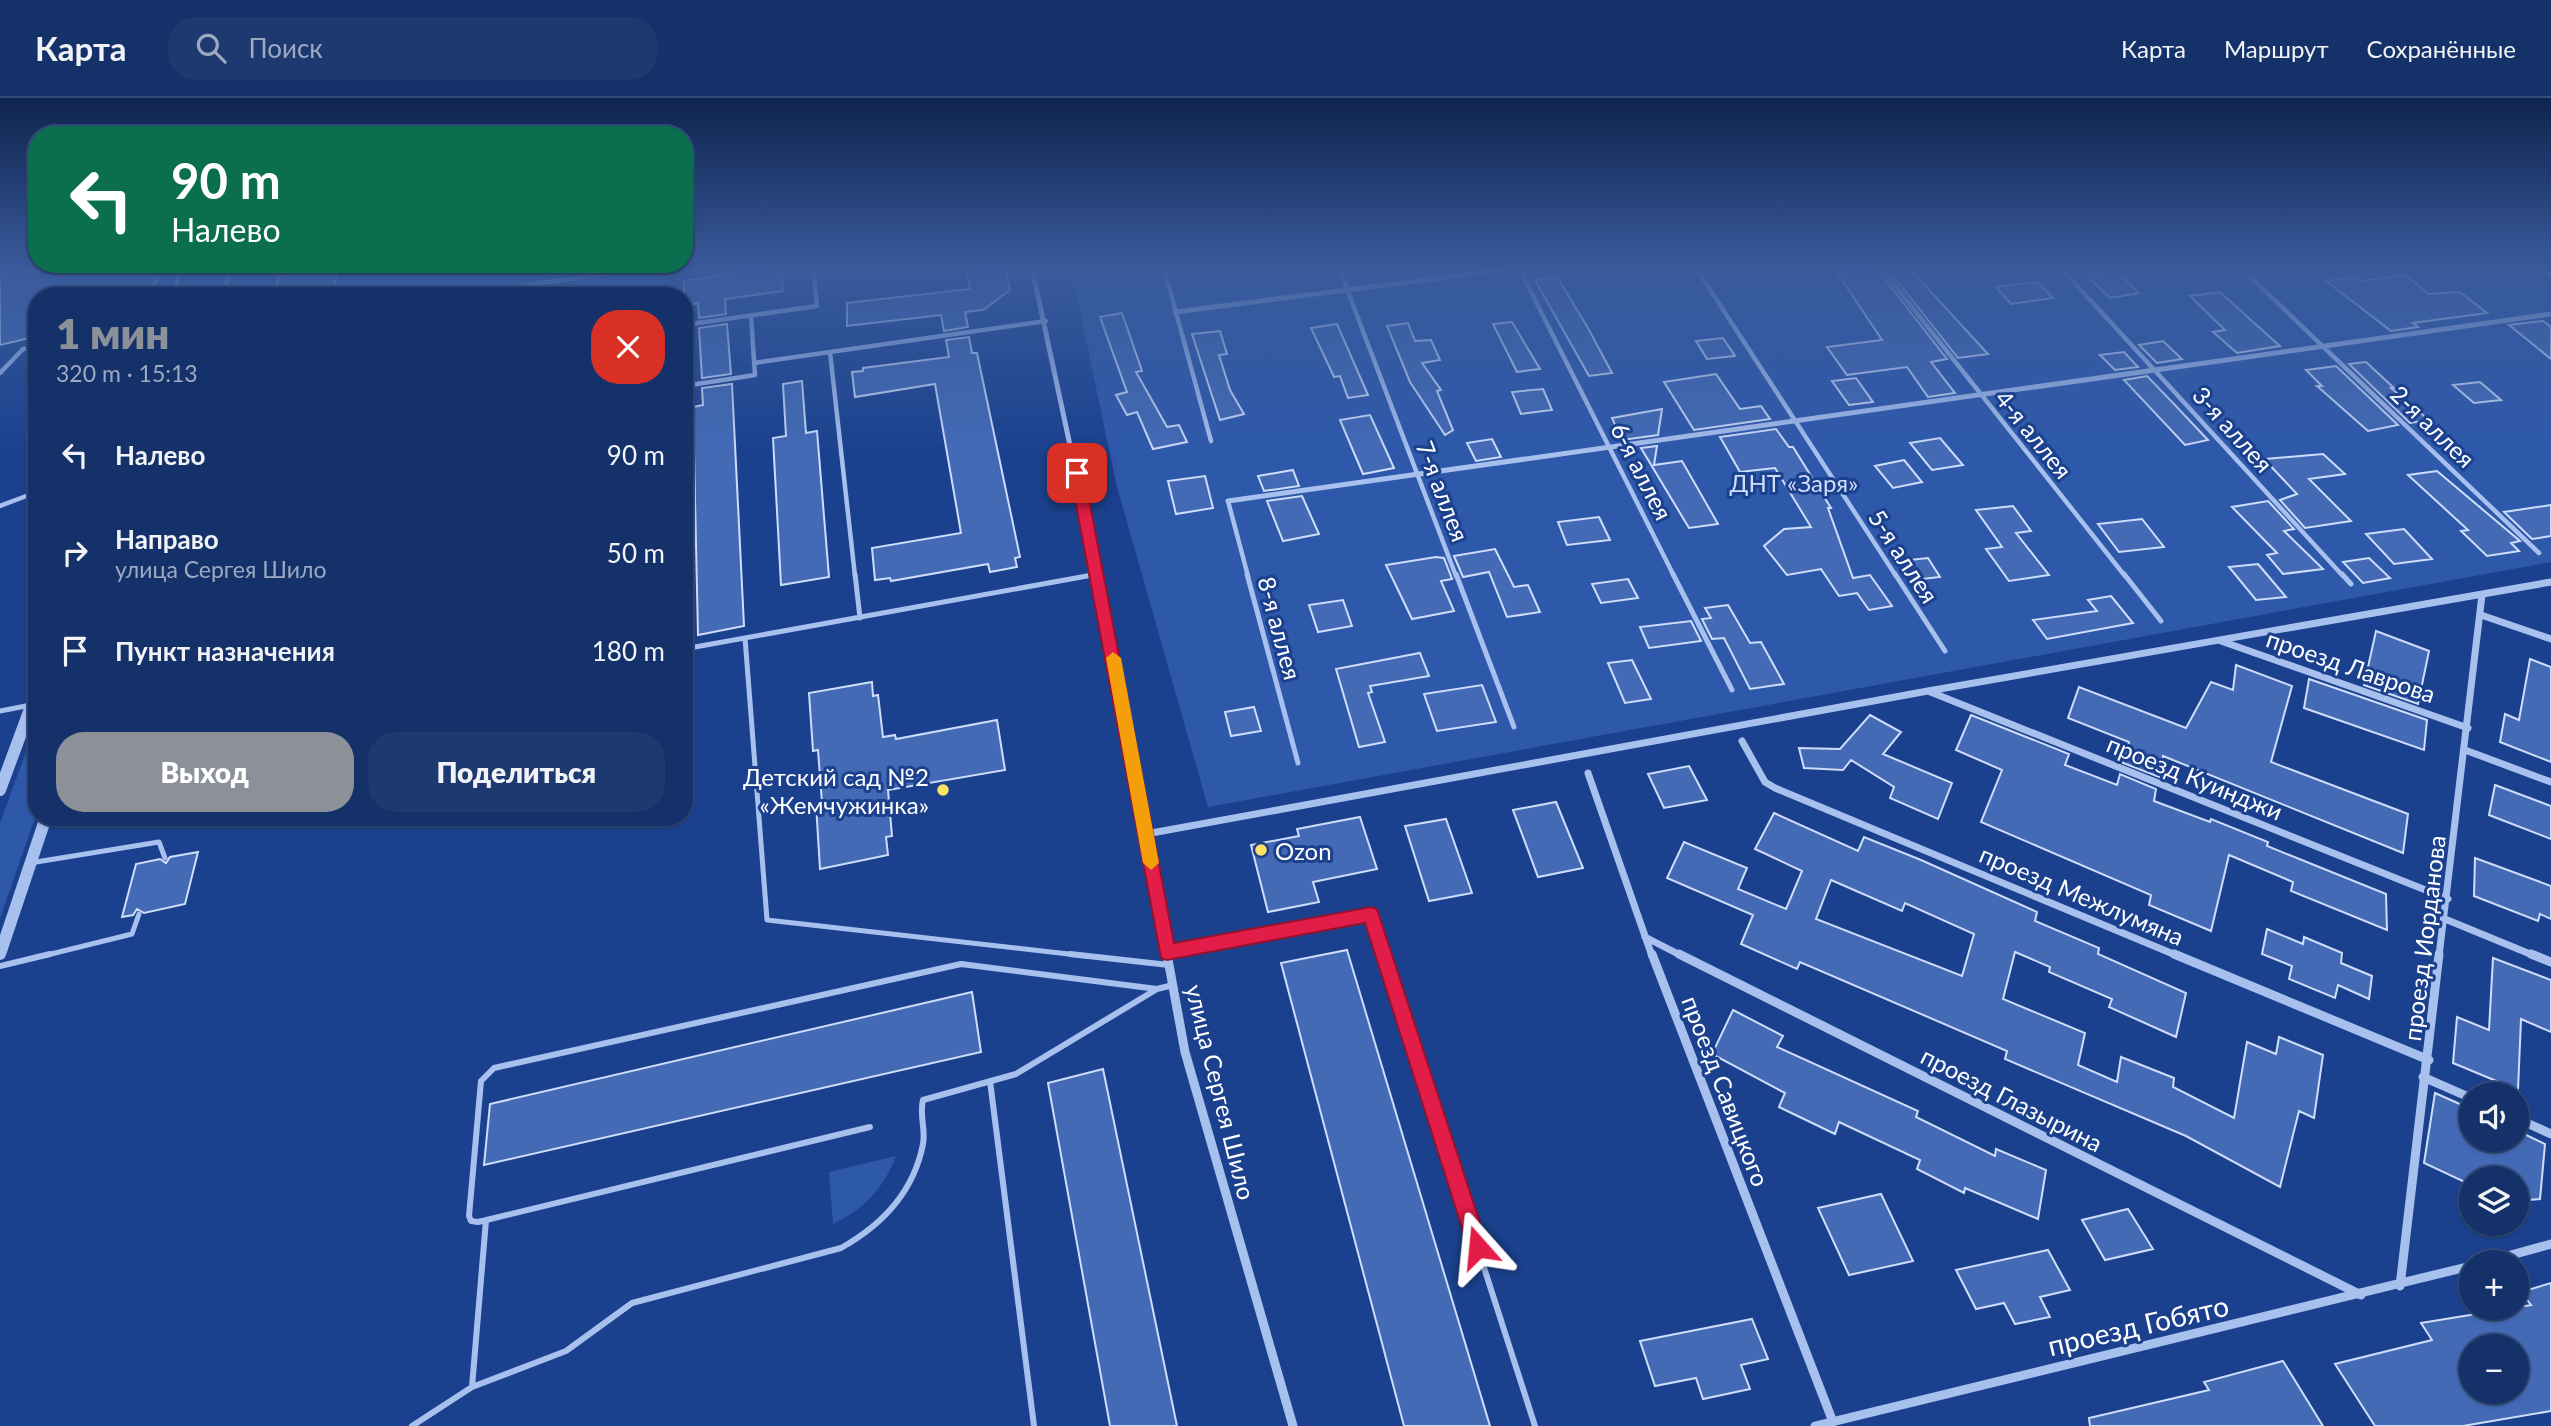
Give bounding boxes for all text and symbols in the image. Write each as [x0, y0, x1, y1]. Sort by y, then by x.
search box [168, 17, 658, 80]
text: Карта [35, 28, 126, 68]
icon: search [192, 29, 230, 67]
text: Поиск [248, 32, 323, 64]
text: Карта [2121, 34, 2186, 63]
text: Маршрут [2224, 34, 2329, 63]
text: Сохранённые [2367, 34, 2516, 63]
text: 90 m [171, 151, 281, 209]
icon: left [56, 154, 147, 245]
text: Налево [171, 210, 281, 249]
text: 1 мин [56, 308, 170, 358]
button: close [591, 310, 665, 384]
text: 320 m · 15:13 [56, 359, 198, 387]
street label: 2-я аллея [2385, 379, 2481, 473]
street label: 3-я аллея [2187, 380, 2279, 478]
street label: 4-я аллея [1990, 384, 2078, 484]
street label: 6-я аллея [1605, 417, 1679, 525]
icon: left [56, 436, 94, 474]
street label: 7-я аллея [1411, 437, 1475, 545]
text: Налево [115, 439, 205, 471]
text: 90 m [607, 439, 665, 471]
pin [1047, 443, 1107, 503]
icon: arrive [1058, 454, 1096, 492]
park label: ДНТ «Заря» [1730, 468, 1858, 497]
street label: 5-я аллея [1863, 504, 1945, 608]
text: Направо [115, 523, 219, 555]
icon: right [56, 534, 94, 572]
text: 50 m [607, 537, 665, 569]
text: улица Сергея Шило [115, 555, 327, 583]
street label: 8-я аллея [1252, 573, 1308, 683]
street label: проезд Лаврова [2263, 624, 2439, 708]
icon: arrive [56, 632, 94, 670]
text: Пункт назначения [115, 635, 335, 667]
text: 180 m [592, 635, 665, 667]
street label: проезд Куинджи [2103, 729, 2287, 825]
button: Выход [56, 732, 354, 812]
button: Поделиться [368, 732, 665, 812]
place label: Детский сад №2 «Жемчужинка» [743, 762, 929, 819]
marker: Детский сад №2 «Жемчужинка» [935, 782, 951, 798]
street label: проезд Иорданова [2397, 833, 2451, 1043]
place label: Ozon [1275, 836, 1332, 865]
street label: проезд Межлумяна [1976, 839, 2188, 951]
marker: Ozon [1253, 842, 1269, 858]
street label: улица Сергея Шило [1180, 981, 1262, 1203]
street label: проезд Савицкого [1676, 992, 1776, 1190]
street label: проезд Глазырина [1916, 1041, 2108, 1157]
map controls [2459, 1082, 2529, 1404]
button: sound [2459, 1082, 2529, 1152]
button: layers [2459, 1166, 2529, 1236]
position arrow [1441, 1210, 1515, 1284]
button: + [2459, 1250, 2529, 1320]
street label: проезд Гобято [2044, 1288, 2232, 1362]
button: − [2459, 1334, 2529, 1404]

